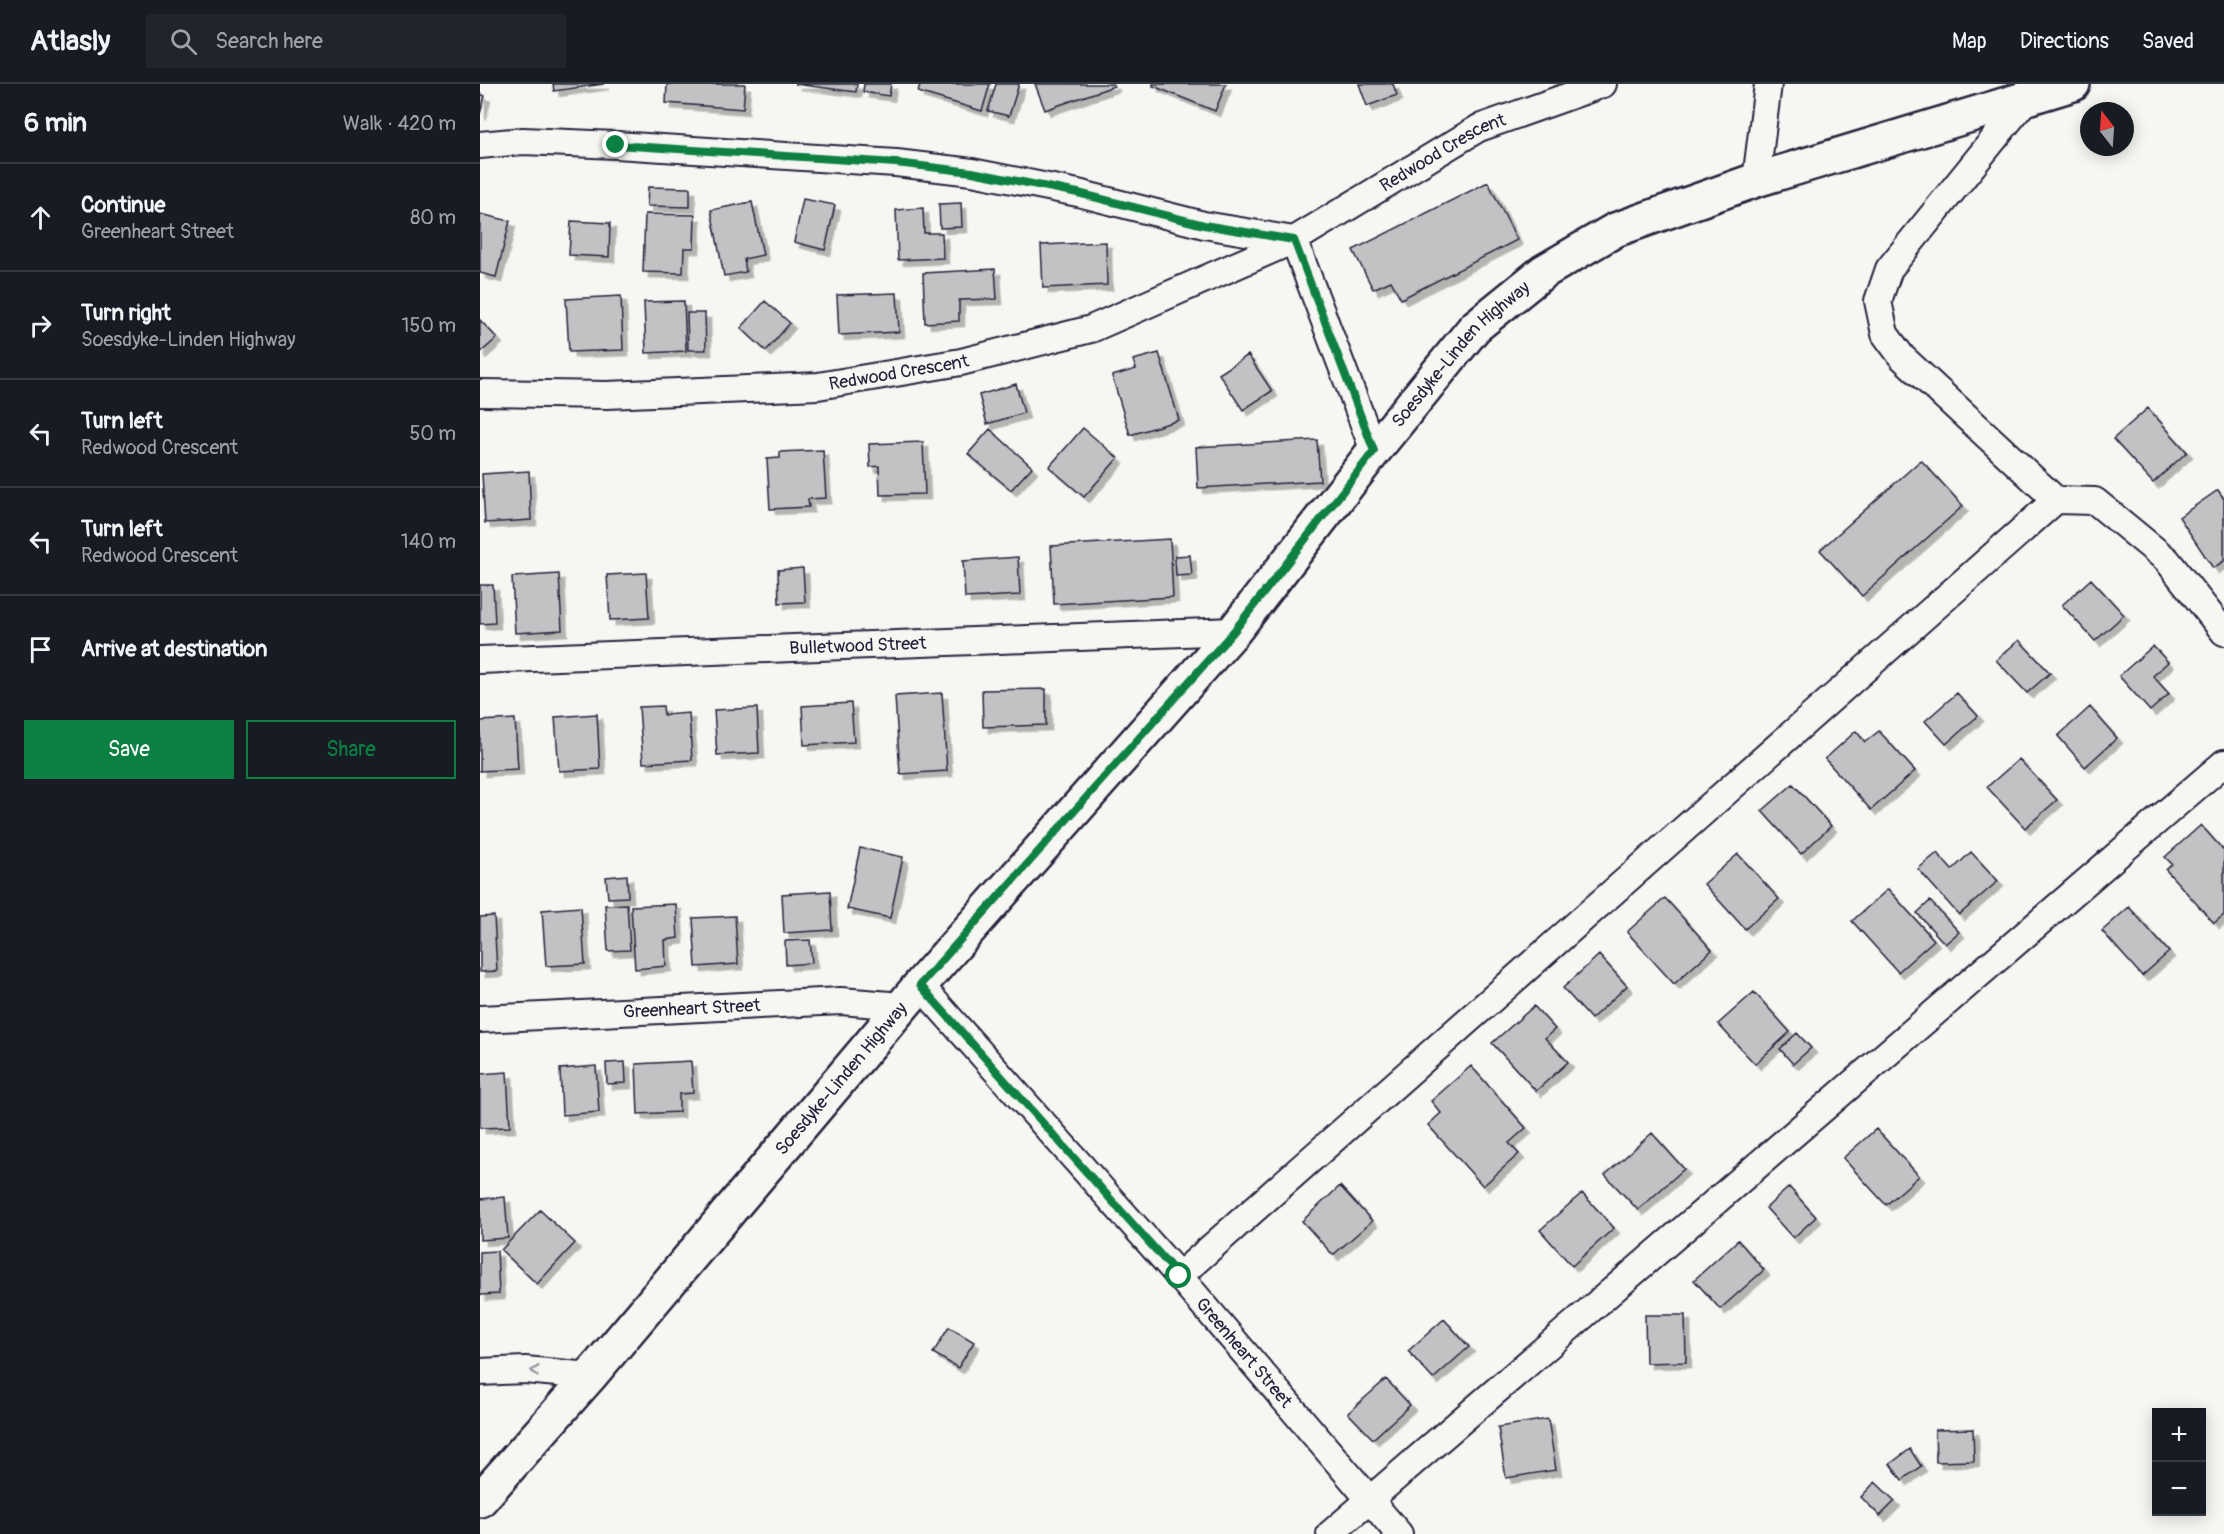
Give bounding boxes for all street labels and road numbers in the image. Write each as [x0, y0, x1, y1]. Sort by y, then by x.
street label: Redwood Crescent [1376, 108, 1510, 197]
street label: Soesdyke-Linden Highway [1387, 276, 1535, 432]
street label: Redwood Crescent [827, 349, 972, 396]
street label: Bulletwood Street [789, 632, 927, 660]
street label: Greenheart Street [622, 994, 762, 1024]
street label: Soesdyke-Linden Highway [770, 997, 913, 1160]
street label: Greenheart Street [1190, 1293, 1298, 1413]

